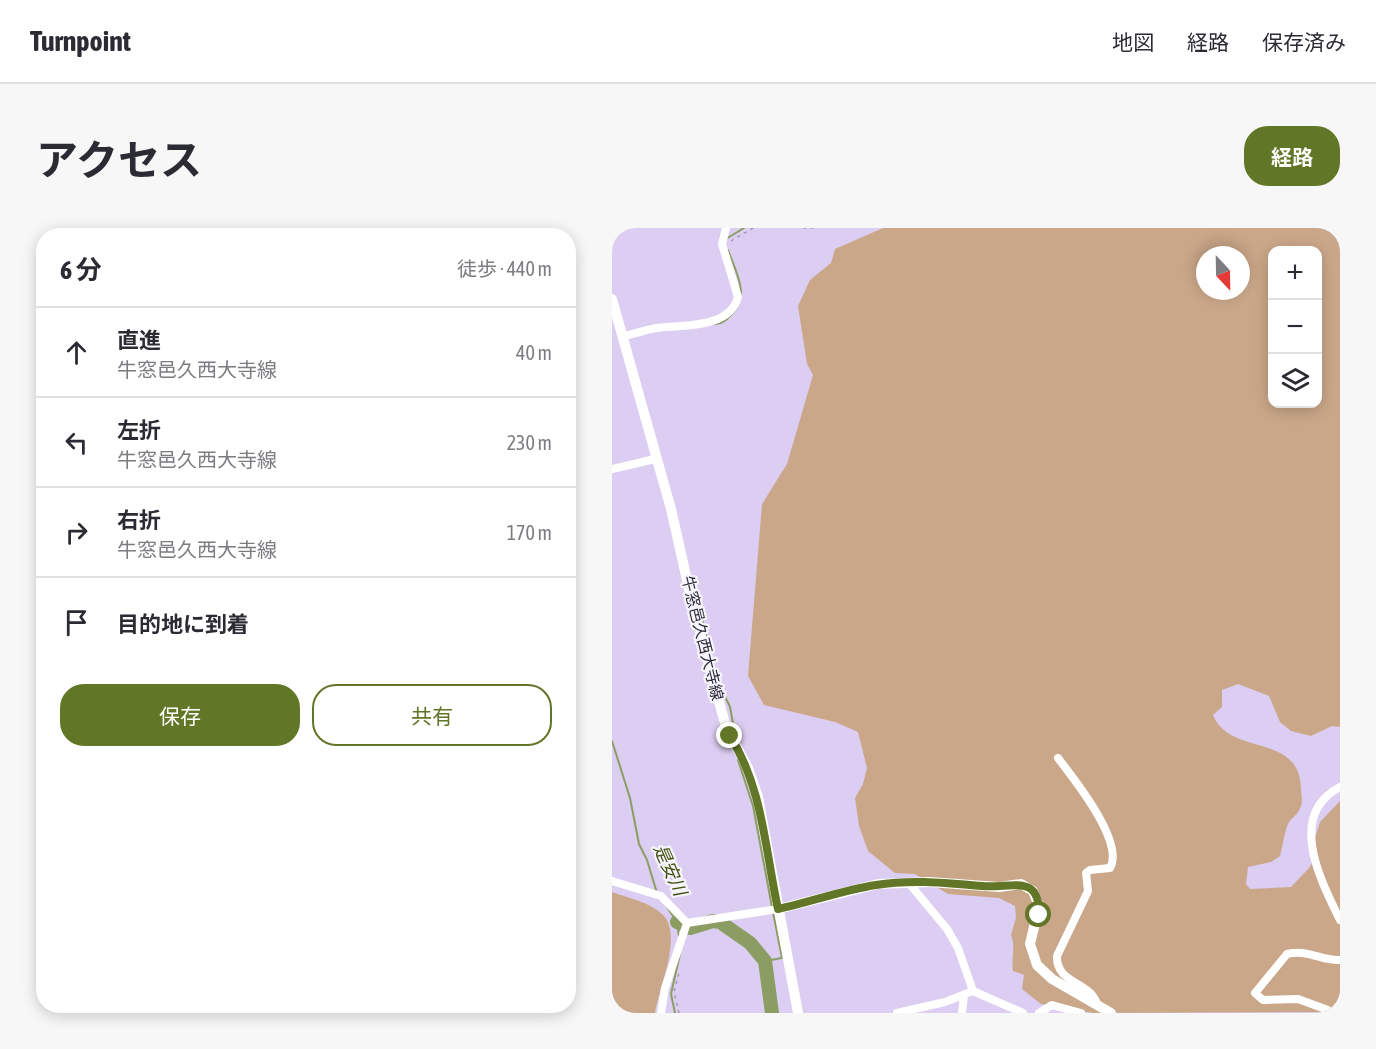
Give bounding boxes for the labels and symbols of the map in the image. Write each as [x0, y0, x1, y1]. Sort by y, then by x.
north arrow [1196, 246, 1250, 300]
street label: 牛窓邑久西大寺線 [679, 574, 727, 702]
route end [716, 722, 742, 748]
water label: 是安川 [650, 841, 692, 901]
route start [1025, 901, 1051, 927]

